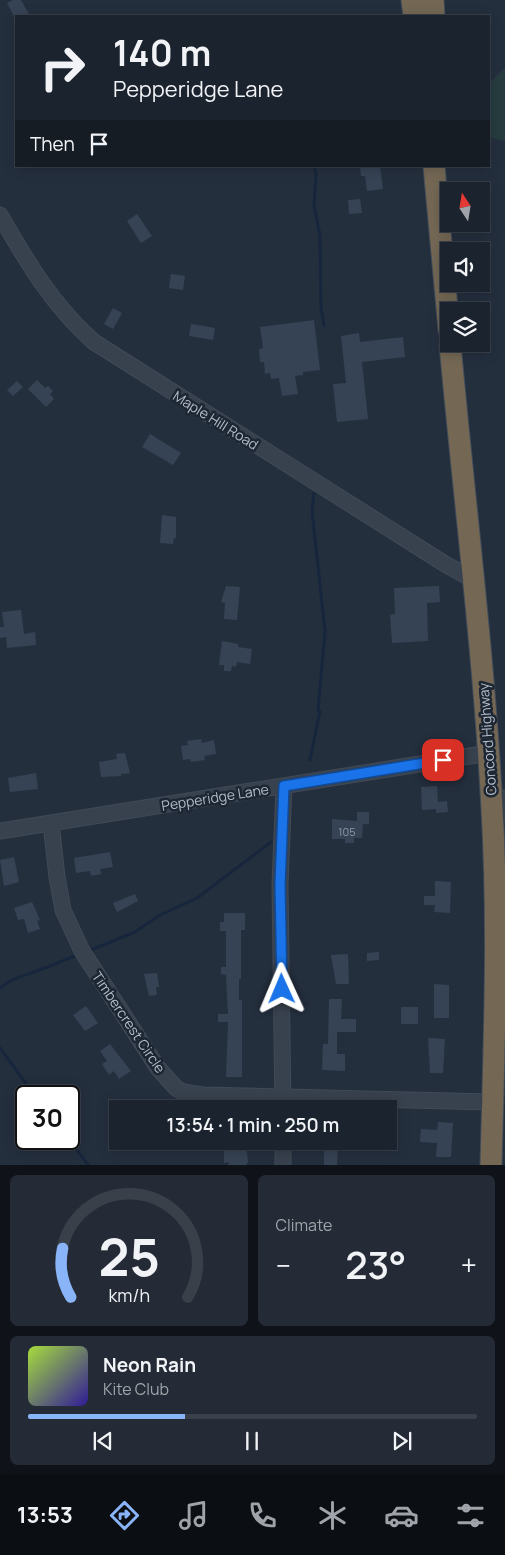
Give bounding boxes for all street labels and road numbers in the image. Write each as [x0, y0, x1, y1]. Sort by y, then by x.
street label: Maple Hill Road [170, 386, 262, 454]
street label: Concord Highway [474, 681, 500, 796]
street label: Pepperidge Lane [160, 779, 270, 815]
street label: Timbercrest Circle [88, 968, 170, 1076]

